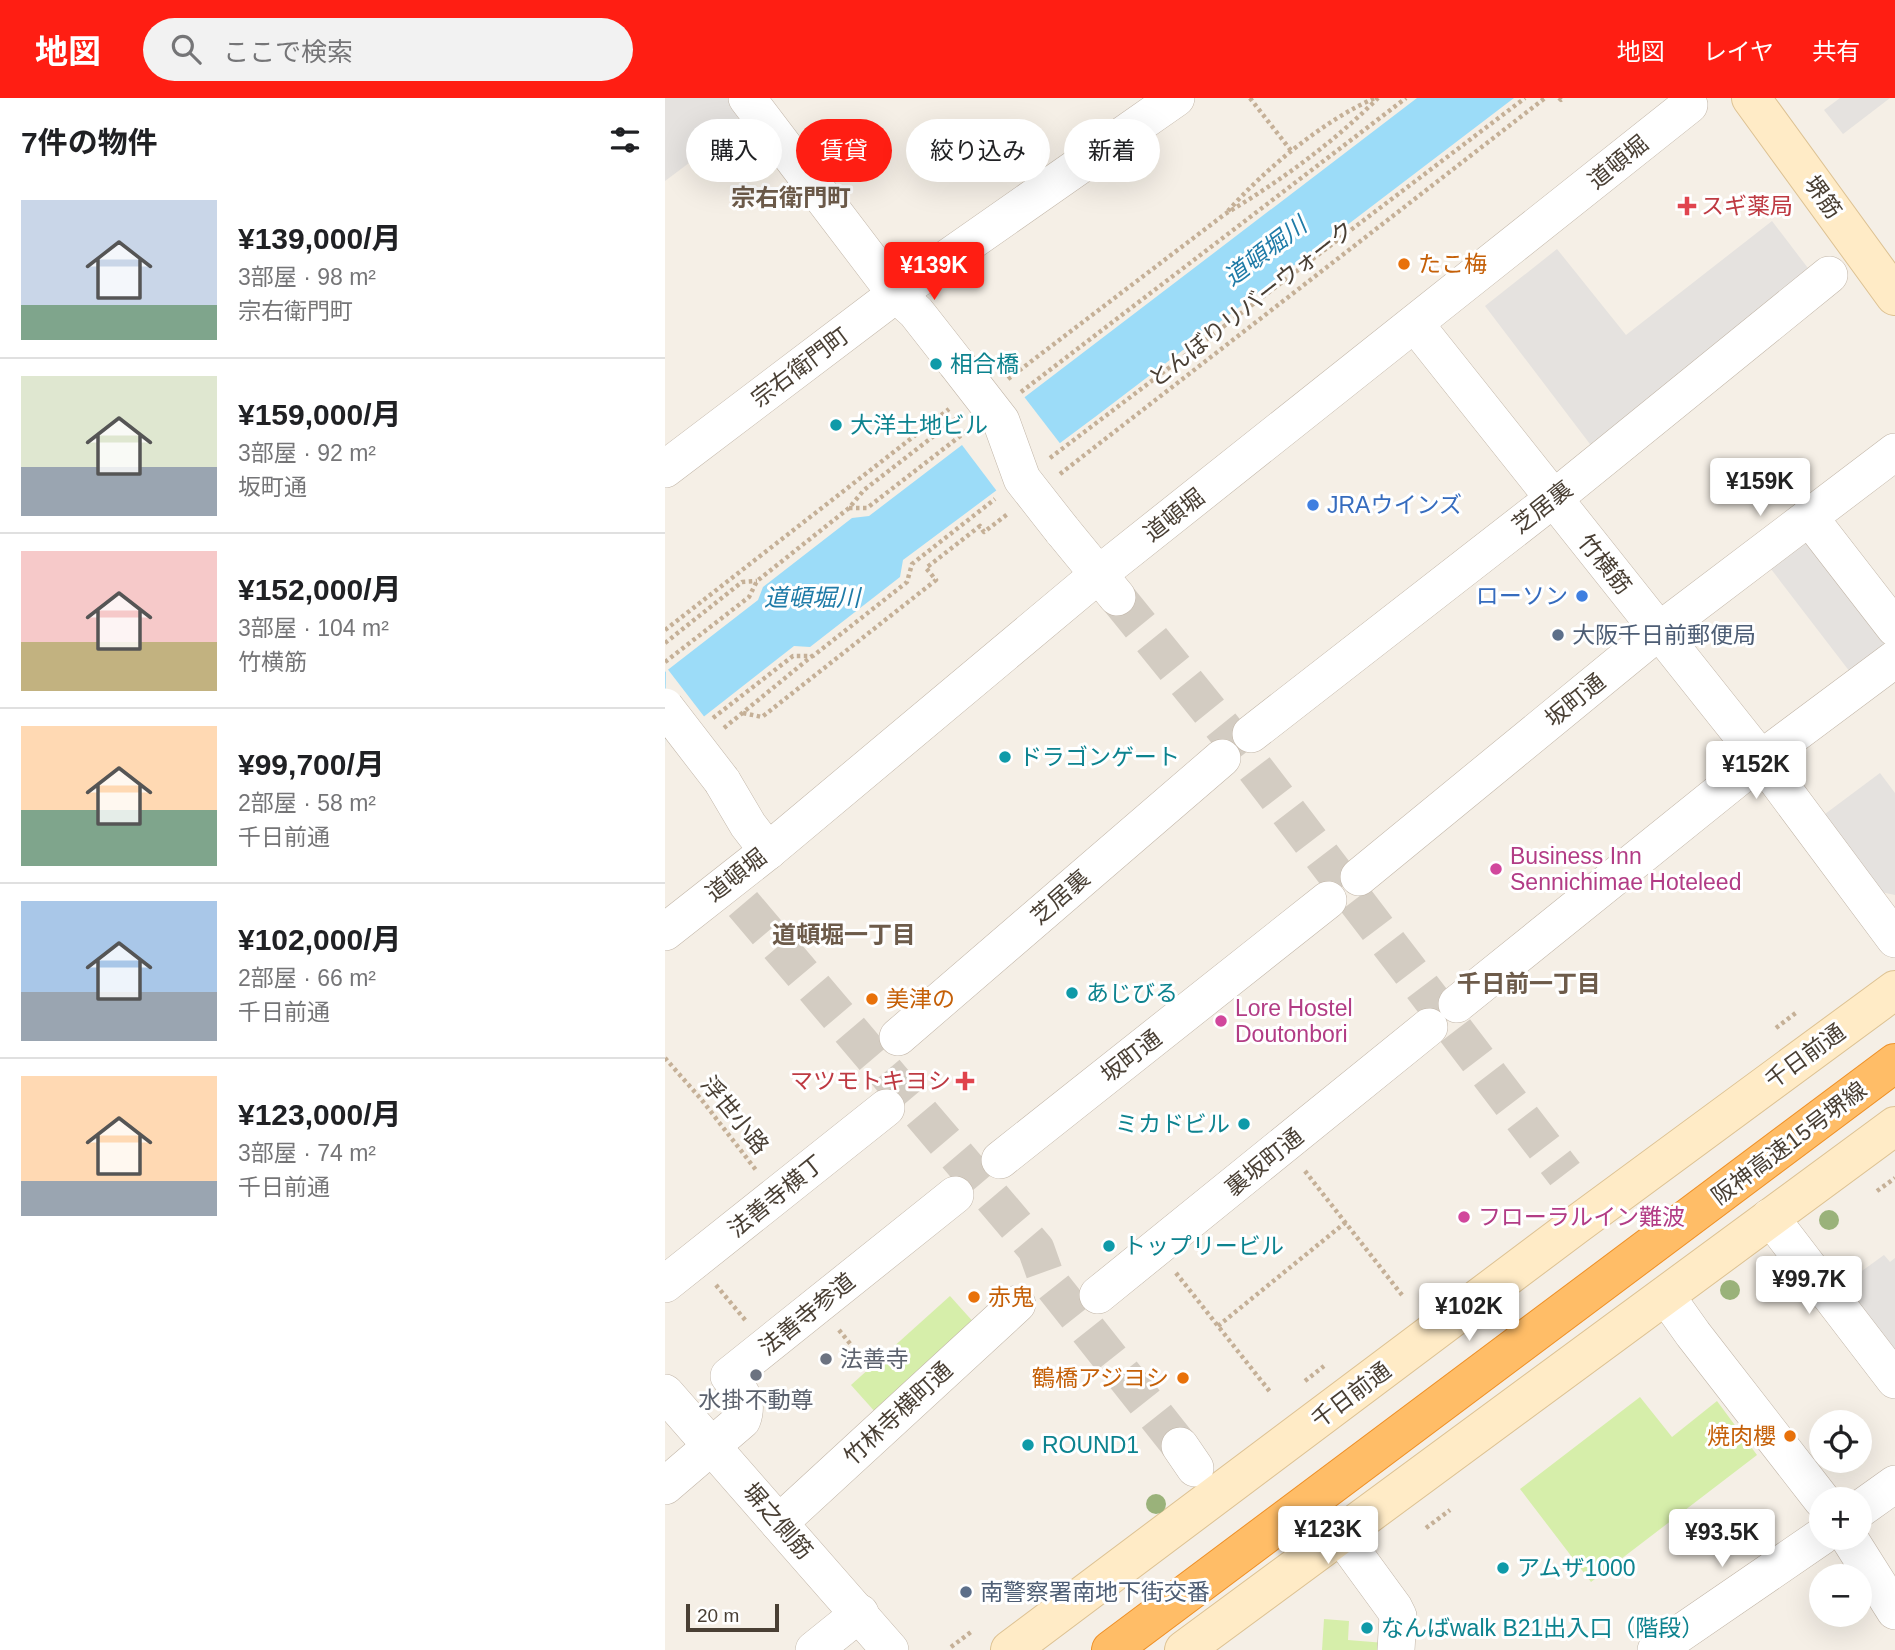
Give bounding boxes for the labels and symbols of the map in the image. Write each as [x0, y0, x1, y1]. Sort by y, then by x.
street label: 道頓堀 [1583, 130, 1653, 194]
street label: 堺筋 [1799, 171, 1847, 223]
district label: 宗右衛門町 [731, 184, 851, 211]
place label: スギ薬局 [1701, 193, 1793, 219]
marker: スギ薬局 [1679, 198, 1695, 214]
water label: 道頓堀川 [1219, 210, 1314, 291]
street label: とんぼりリバーウォーク [1143, 216, 1359, 392]
pin: ¥139K [885, 242, 983, 302]
place label: たこ梅 [1418, 251, 1487, 277]
marker: たこ梅 [1396, 256, 1412, 272]
street label: 宗右衛門町 [746, 322, 854, 412]
place label: 相合橋 [950, 351, 1019, 377]
marker: 相合橋 [928, 356, 944, 372]
place label: 大洋土地ビル [850, 412, 988, 438]
marker: 大洋土地ビル [828, 417, 844, 433]
pin: ¥159K [1711, 458, 1809, 518]
street label: 芝居裏 [1507, 476, 1577, 538]
street label: 道頓堀 [1139, 484, 1209, 546]
place label: JRAウインズ [1327, 492, 1462, 518]
marker: JRAウインズ [1305, 497, 1321, 513]
street label: 竹横筋 [1573, 529, 1637, 599]
place label: ローソン [1476, 583, 1568, 609]
water label: 道頓堀川 [764, 584, 863, 611]
marker: ローソン [1574, 588, 1590, 604]
place label: 大阪千日前郵便局 [1572, 622, 1756, 648]
marker: 大阪千日前郵便局 [1550, 627, 1566, 643]
street label: 坂町通 [1540, 668, 1610, 732]
pin: ¥152K [1707, 742, 1805, 801]
place label: ドラゴンゲート [1019, 744, 1180, 770]
marker: ドラゴンゲート [997, 749, 1013, 765]
place label: Business Inn Sennichimae Hoteleed [1510, 843, 1741, 895]
street label: 道頓堀 [701, 844, 771, 906]
marker: Business Inn Sennichimae Hoteleed [1488, 861, 1504, 877]
street label: 芝居裏 [1025, 865, 1095, 929]
district label: 道頓堀一丁目 [772, 921, 916, 948]
district label: 千日前一丁目 [1457, 970, 1601, 997]
place label: あじびる [1086, 980, 1178, 1006]
marker: あじびる [1064, 985, 1080, 1001]
place label: 美津の [886, 986, 955, 1012]
marker: 美津の [864, 991, 880, 1007]
place label: Lore Hostel Doutonbori [1235, 995, 1353, 1047]
marker: Lore Hostel Doutonbori [1213, 1013, 1229, 1029]
street label: 千日前通 [1760, 1018, 1850, 1094]
street label: 坂町通 [1096, 1025, 1166, 1087]
place label: マツモトキヨシ [790, 1068, 951, 1094]
street label: 浮世小路 [696, 1071, 774, 1159]
marker: マツモトキヨシ [957, 1073, 973, 1089]
street label: 阪神高速15号堺線 [1707, 1076, 1871, 1210]
place label: ミカドビル [1115, 1111, 1230, 1137]
marker: ミカドビル [1236, 1116, 1252, 1132]
street label: 裏坂町通 [1220, 1123, 1308, 1201]
street label: 法善寺横丁 [723, 1150, 829, 1242]
place label: フローラルイン難波 [1478, 1204, 1685, 1230]
marker: フローラルイン難波 [1456, 1209, 1472, 1225]
place label: トップリービル [1123, 1233, 1284, 1259]
marker: トップリービル [1101, 1238, 1117, 1254]
pin: ¥99.7K [1752, 1256, 1866, 1316]
street label: 法善寺参道 [754, 1268, 860, 1360]
place label: 赤鬼 [988, 1284, 1034, 1310]
pin: ¥102K [1420, 1284, 1518, 1343]
marker: 赤鬼 [966, 1289, 982, 1305]
place label: 法善寺 [840, 1346, 909, 1372]
marker: 法善寺 [818, 1351, 834, 1367]
street label: 竹林寺横町通 [839, 1356, 957, 1470]
street label: 千日前通 [1306, 1357, 1396, 1433]
place label: 鶴橋アジヨシ [1032, 1365, 1169, 1391]
marker: 水掛不動尊 [748, 1367, 764, 1383]
marker: 鶴橋アジヨシ [1175, 1370, 1191, 1386]
place label: 水掛不動尊 [699, 1387, 814, 1413]
place label: 焼肉櫻 [1707, 1423, 1776, 1449]
marker: 焼肉櫻 [1782, 1428, 1798, 1444]
place label: ROUND1 [1042, 1432, 1139, 1458]
marker: ROUND1 [1020, 1437, 1036, 1453]
street label: 塀之側筋 [738, 1478, 818, 1564]
pin: ¥123K [1279, 1506, 1377, 1566]
pin: ¥93.5K [1665, 1510, 1779, 1569]
place label: アムザ1000 [1517, 1555, 1636, 1581]
marker: アムザ1000 [1495, 1560, 1511, 1576]
place label: 南警察署南地下街交番 [980, 1579, 1210, 1605]
marker: 南警察署南地下街交番 [958, 1584, 974, 1600]
scale bar [686, 1601, 779, 1633]
place label: なんばwalk B21出入口（階段） [1381, 1615, 1704, 1641]
marker: なんばwalk B21出入口（階段） [1359, 1620, 1375, 1636]

